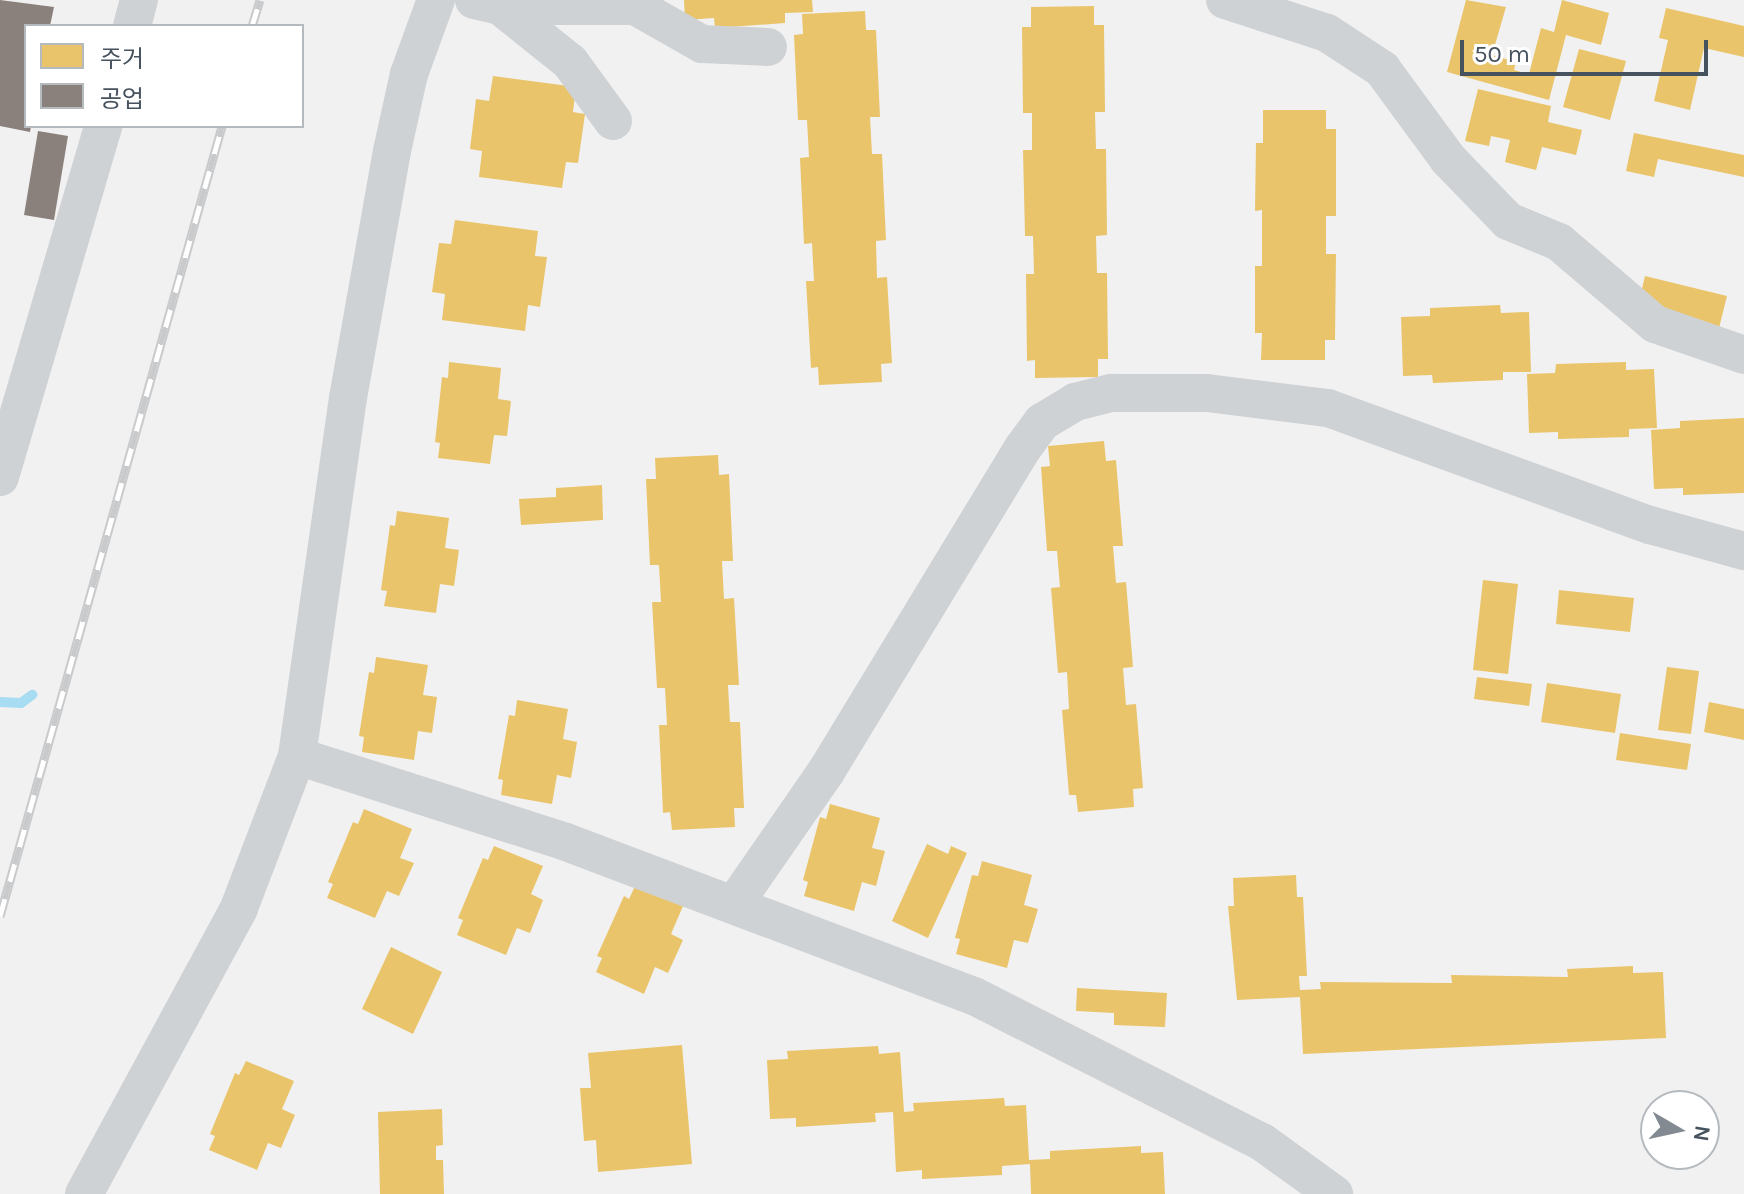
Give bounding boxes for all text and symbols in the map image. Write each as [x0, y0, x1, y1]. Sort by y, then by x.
legend [24, 24, 304, 128]
scale bar [1464, 24, 1712, 74]
text: 50 m [1474, 40, 1530, 68]
text: 주거 [100, 45, 144, 73]
text: 공업 [100, 85, 144, 113]
north arrow [1640, 1090, 1720, 1170]
text: N [1688, 1124, 1716, 1143]

